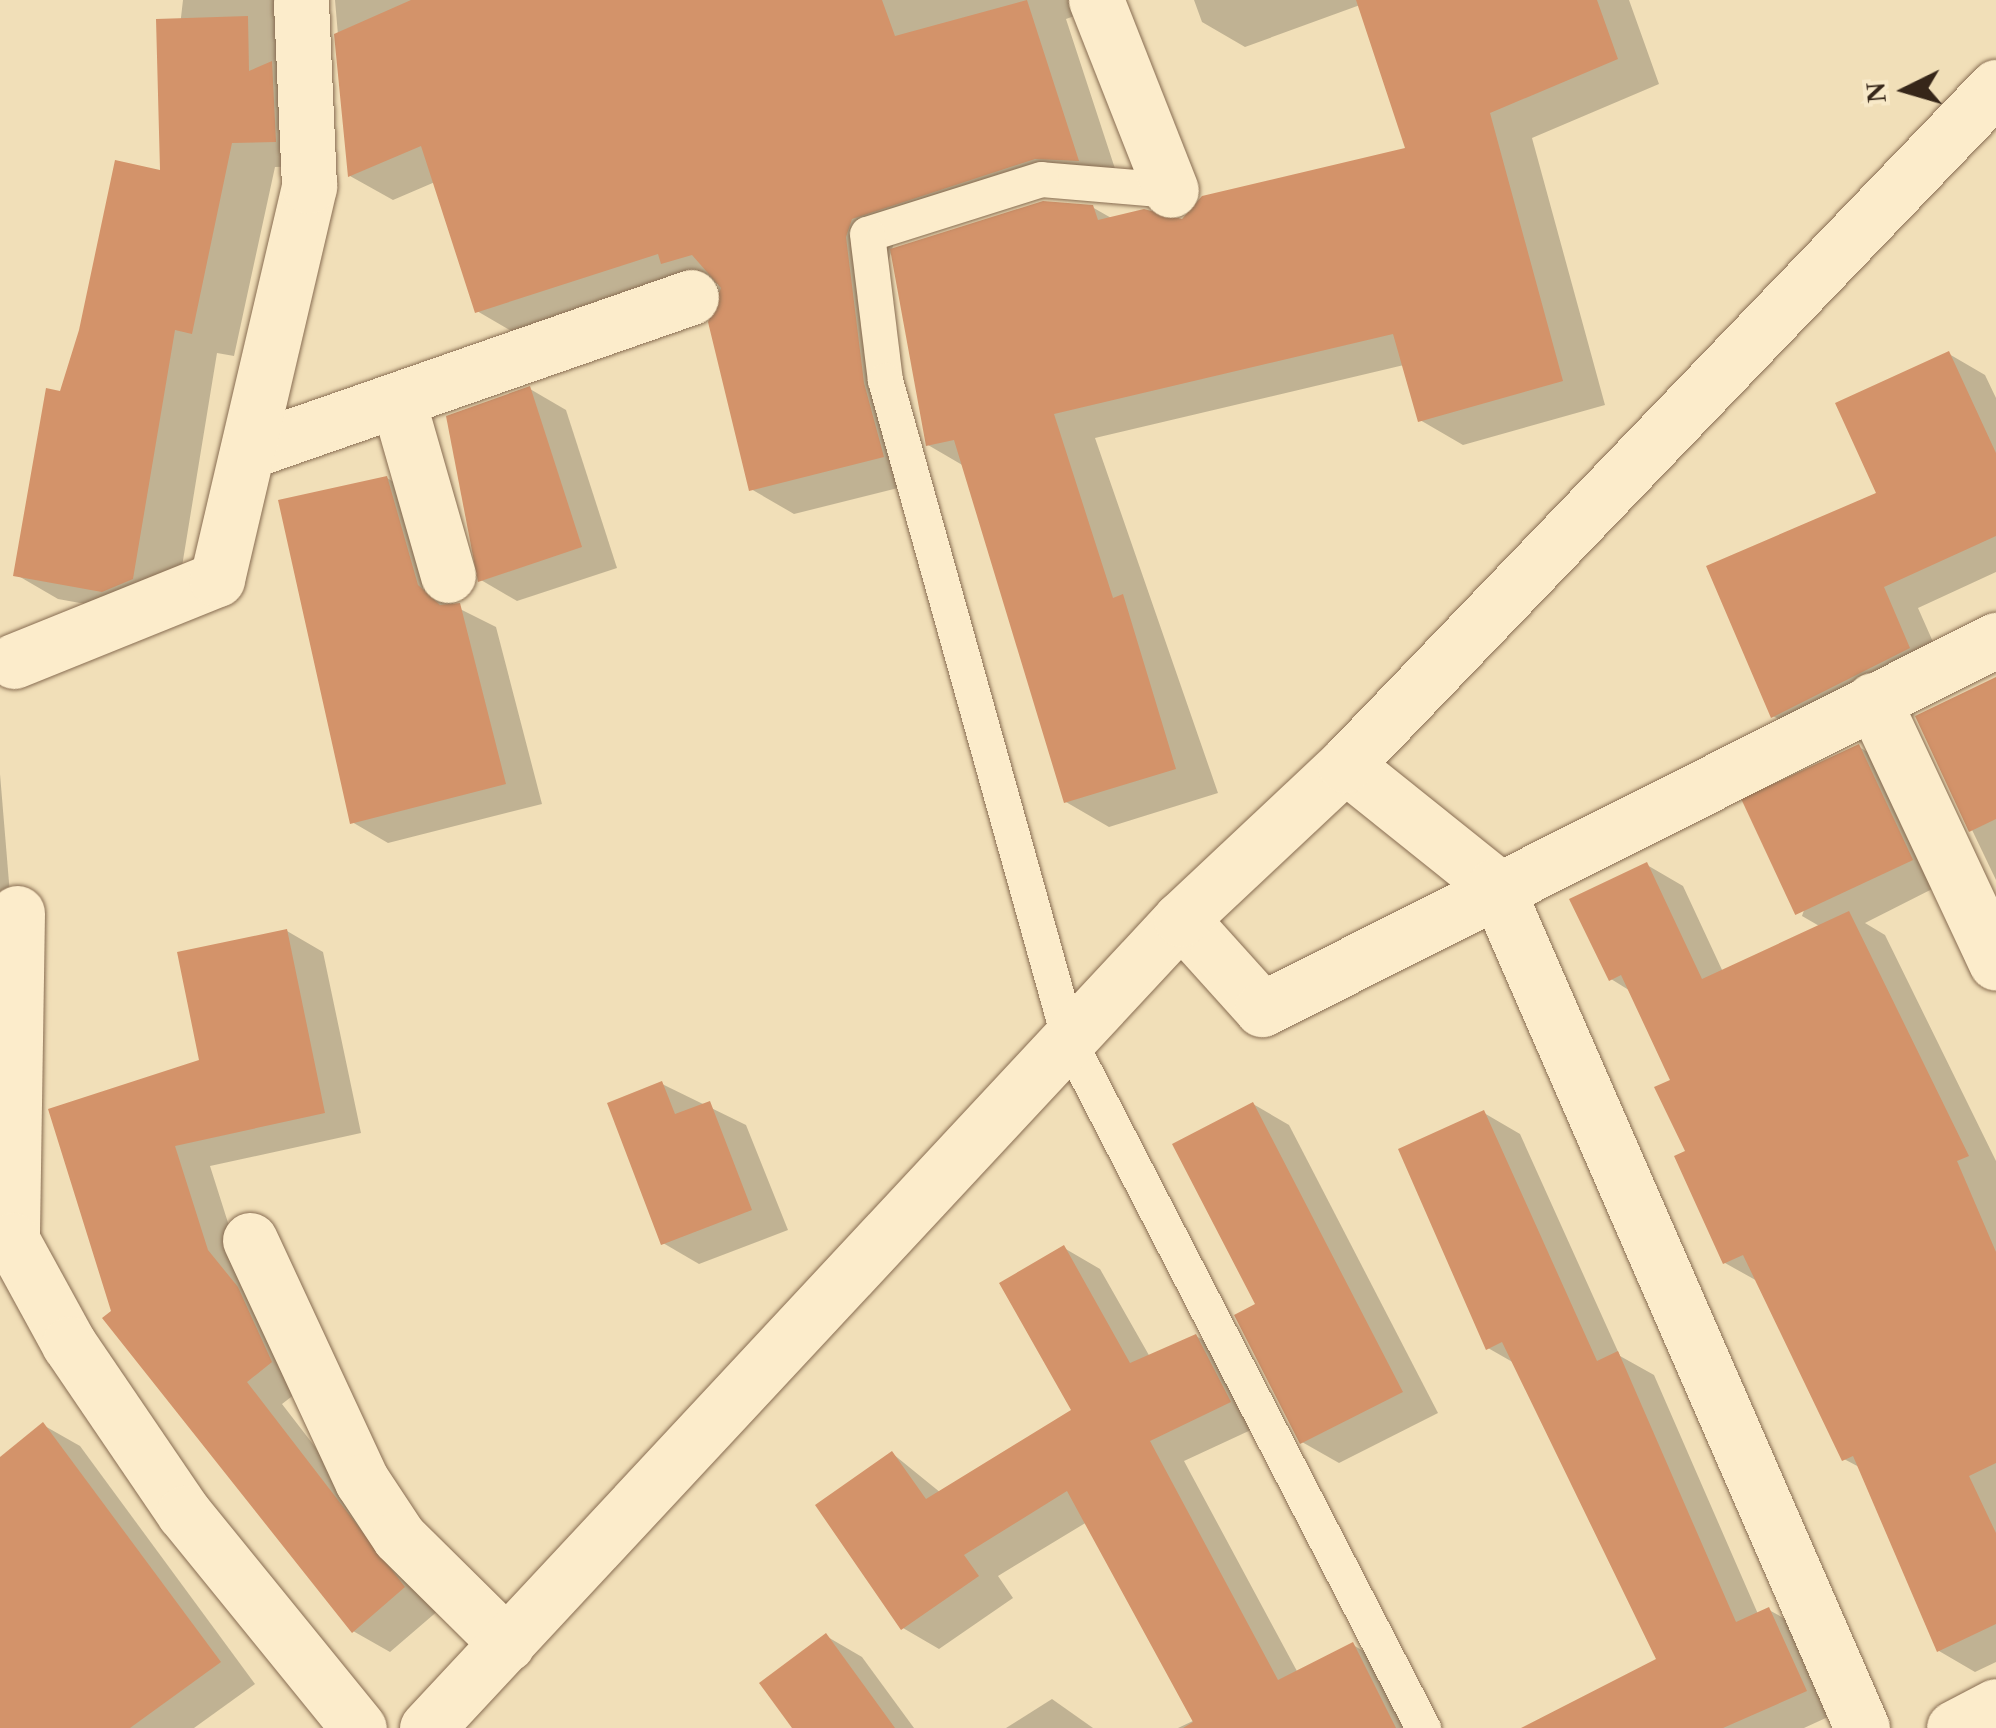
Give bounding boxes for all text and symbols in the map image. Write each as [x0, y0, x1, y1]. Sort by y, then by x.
north arrow [1856, 40, 1956, 140]
text: N [1859, 81, 1892, 104]

